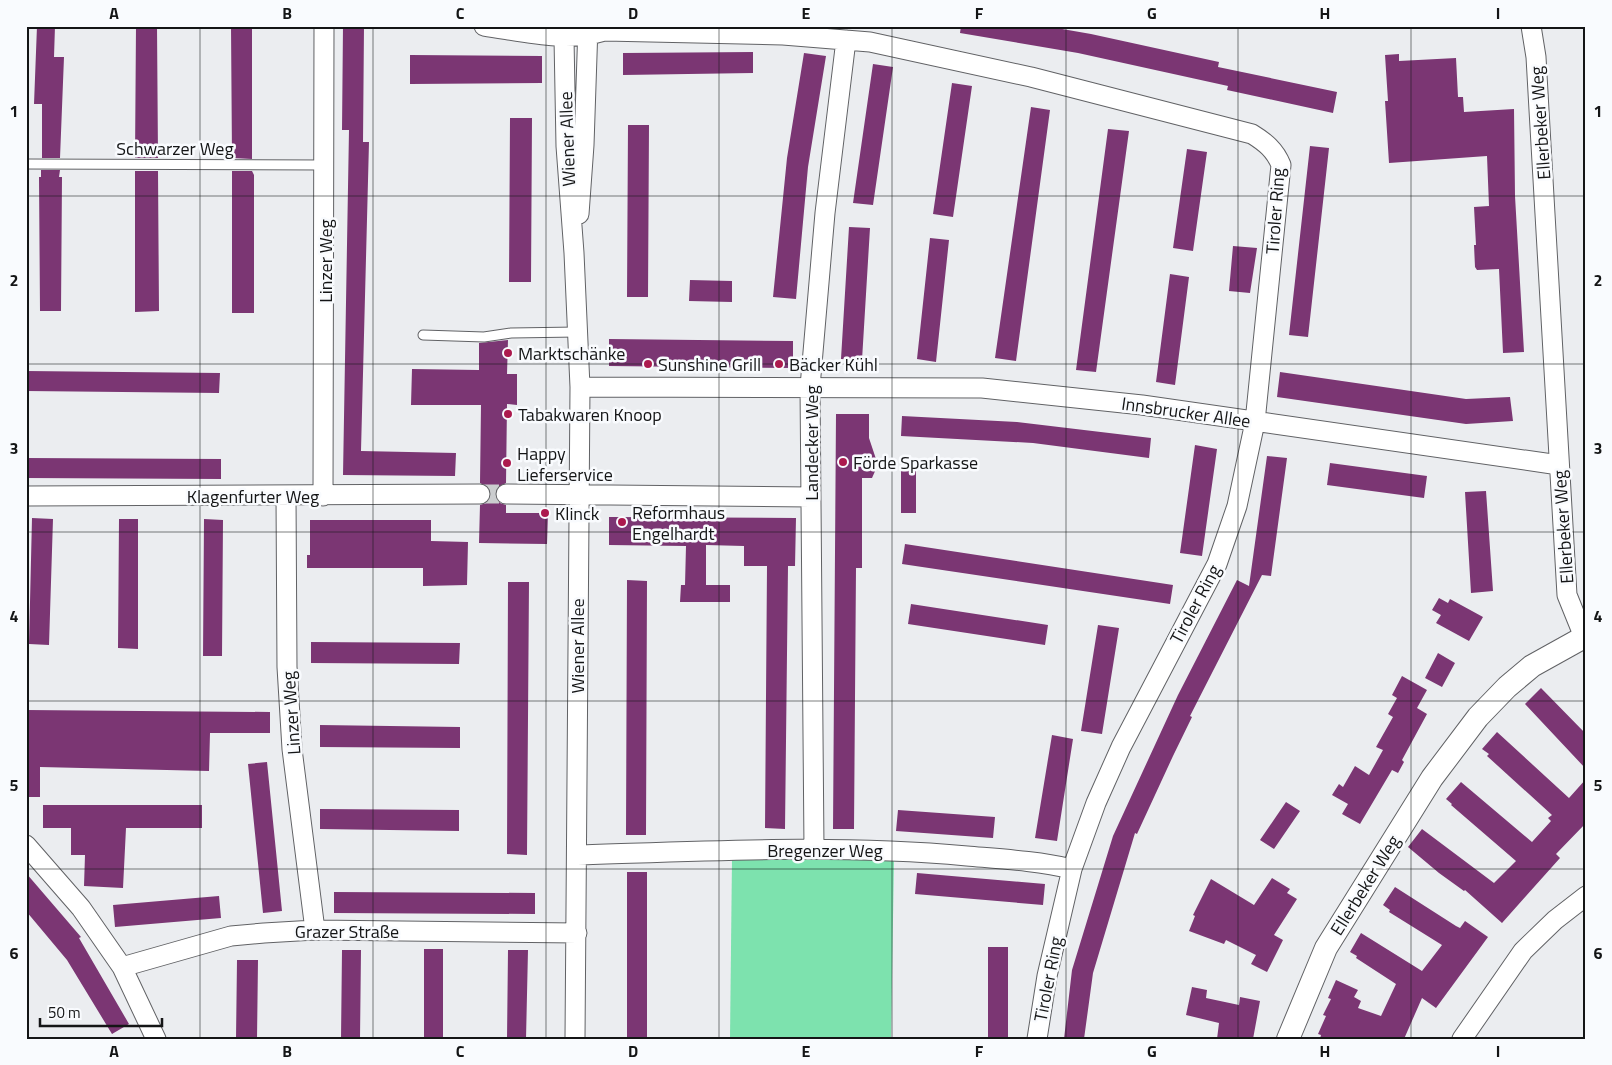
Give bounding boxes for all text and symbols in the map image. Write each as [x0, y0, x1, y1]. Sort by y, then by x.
text: A [109, 1, 119, 25]
text: B [282, 1, 292, 25]
text: C [456, 1, 465, 25]
text: D [628, 1, 638, 25]
text: E [802, 1, 811, 25]
text: F [975, 1, 984, 25]
text: G [1147, 1, 1157, 25]
text: H [1320, 1, 1330, 25]
text: I [1496, 1, 1500, 25]
street label: Ellerbeker Weg [1523, 65, 1557, 181]
street label: Wiener Allee [552, 91, 582, 187]
text: 1 [10, 99, 18, 123]
text: 1 [1594, 99, 1602, 123]
street label: Schwarzer Weg [116, 135, 234, 162]
street label: Tiroler Ring [1259, 167, 1291, 255]
street label: Linzer Weg [312, 219, 339, 303]
text: 2 [10, 268, 18, 292]
text: 2 [1594, 268, 1602, 292]
place label: Marktschänke [518, 340, 625, 367]
marker: Marktschänke [502, 347, 514, 359]
place label: Sunshine Grill [658, 351, 761, 378]
place label: Bäcker Kühl [789, 351, 878, 378]
marker: Sunshine Grill [642, 358, 654, 370]
marker: Bäcker Kühl [773, 358, 785, 370]
street label: Landecker Weg [798, 385, 825, 501]
street label: Innsbrucker Allee [1120, 390, 1252, 434]
place label: Tabakwaren Knoop [518, 401, 662, 428]
marker: Tabakwaren Knoop [502, 408, 514, 420]
text: 3 [10, 436, 18, 460]
text: 3 [1594, 436, 1602, 460]
place label: Happy Lieferservice [517, 440, 613, 488]
place label: Förde Sparkasse [853, 449, 978, 476]
marker: Förde Sparkasse [837, 456, 849, 468]
marker: Happy Lieferservice [501, 457, 513, 469]
street label: Ellerbeker Weg [1546, 469, 1580, 585]
street label: Klagenfurter Weg [187, 483, 319, 510]
place label: Reformhaus Engelhardt [632, 499, 725, 547]
place label: Klinck [555, 500, 600, 527]
marker: Klinck [539, 507, 551, 519]
marker: Reformhaus Engelhardt [616, 516, 628, 528]
street label: Tiroler Ring [1163, 560, 1227, 648]
street label: Wiener Allee [564, 598, 591, 694]
text: 4 [10, 604, 19, 628]
text: 4 [1594, 604, 1603, 628]
street label: Linzer Weg [275, 670, 307, 756]
text: 5 [10, 773, 19, 797]
text: 5 [1594, 773, 1603, 797]
street label: Ellerbeker Weg [1323, 830, 1407, 940]
street label: Bregenzer Weg [767, 837, 883, 864]
street label: Grazer Straße [295, 918, 399, 945]
street label: Tiroler Ring [1027, 934, 1069, 1024]
text: 6 [10, 941, 19, 965]
text: 6 [1594, 941, 1603, 965]
scale bar [40, 995, 162, 1027]
text: 50 m [48, 1001, 81, 1024]
text: A [109, 1039, 119, 1063]
text: B [282, 1039, 292, 1063]
text: C [456, 1039, 465, 1063]
text: D [628, 1039, 638, 1063]
text: E [802, 1039, 811, 1063]
text: F [975, 1039, 984, 1063]
text: G [1147, 1039, 1157, 1063]
text: H [1320, 1039, 1330, 1063]
text: I [1496, 1039, 1500, 1063]

